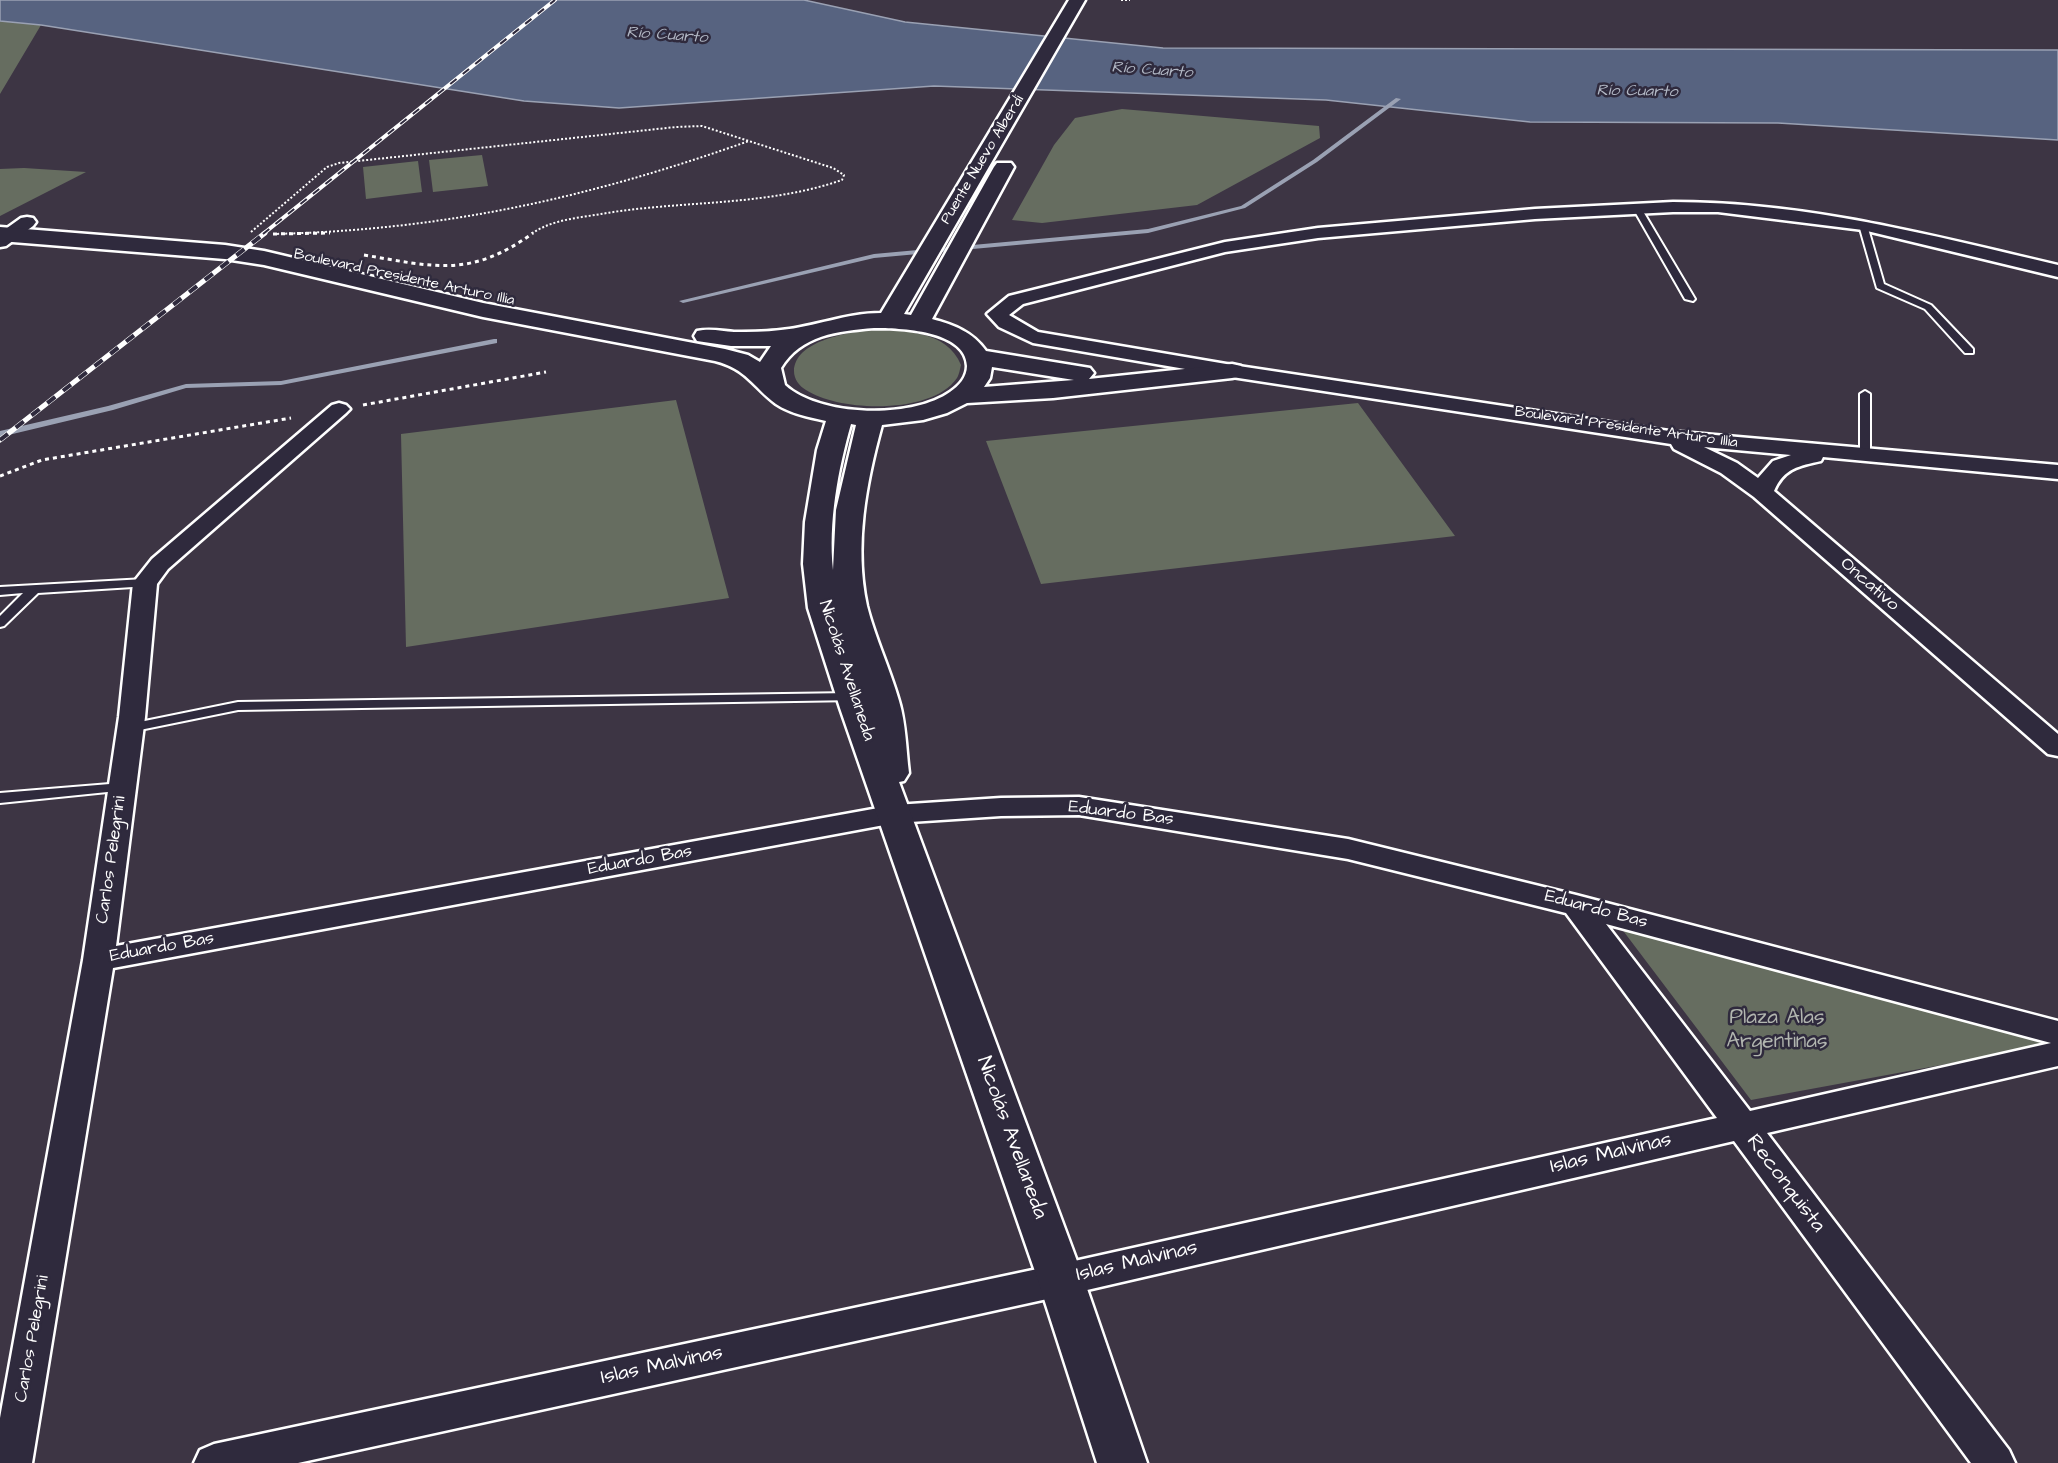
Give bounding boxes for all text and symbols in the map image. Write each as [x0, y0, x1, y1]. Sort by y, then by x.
water label: Río Cuarto [626, 24, 708, 48]
water label: Río Cuarto [1111, 59, 1193, 83]
water label: Río Cuarto [1596, 82, 1678, 102]
street label: Puente Nuevo Alberdi [937, 92, 1029, 228]
street label: Boulevard Presidente Arturo Illia [292, 246, 516, 310]
street label: Boulevard Presidente Arturo Illia [1513, 403, 1739, 453]
street label: Oncativo [1835, 554, 1903, 616]
street label: Nicolás Avellaneda [813, 598, 879, 744]
street label: Carlos Pelegrini [92, 795, 132, 925]
street label: Eduardo Bas [1067, 797, 1175, 831]
street label: Eduardo Bas [586, 841, 694, 881]
street label: Eduardo Bas [1542, 886, 1650, 934]
street label: Eduardo Bas [108, 928, 216, 968]
park label: Plaza Alas Argentinas [1726, 1006, 1828, 1056]
street label: Nicolás Avellaneda [970, 1053, 1052, 1223]
street label: Islas Malvinas [1548, 1128, 1674, 1180]
street label: Reconquista [1740, 1130, 1830, 1238]
street label: Islas Malvinas [1074, 1236, 1200, 1288]
street label: Carlos Pelegrini [11, 1274, 55, 1404]
street label: Islas Malvinas [599, 1341, 725, 1391]

